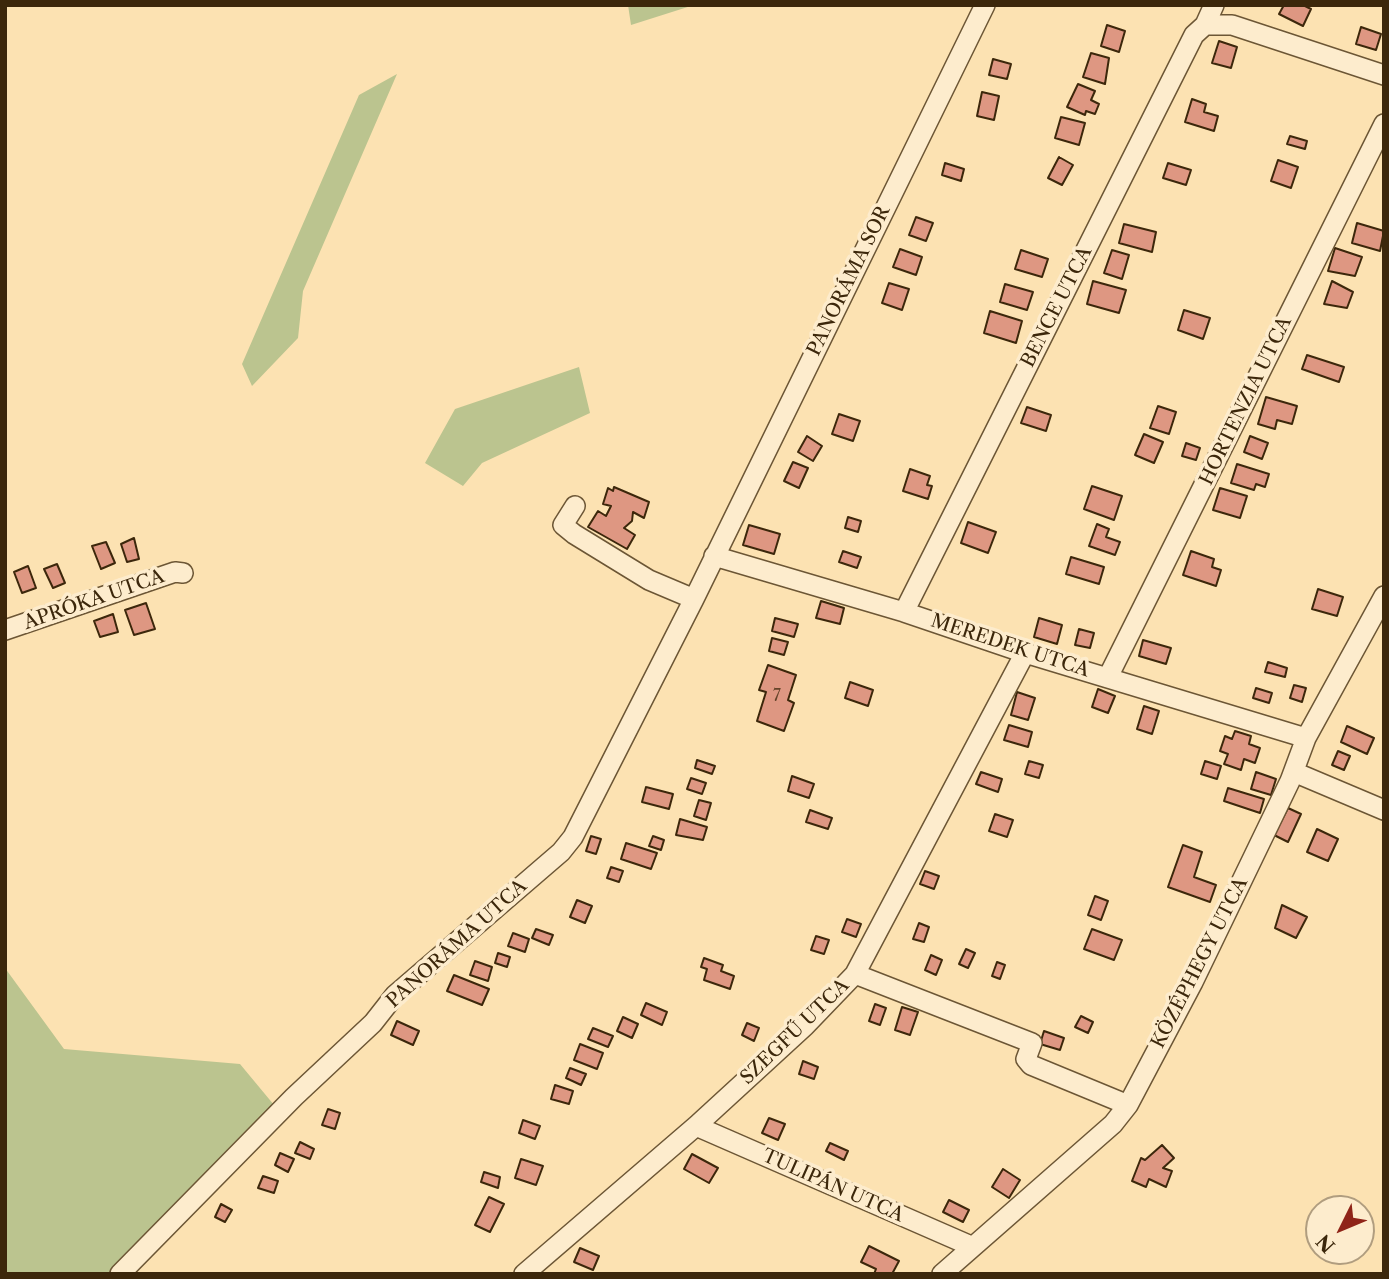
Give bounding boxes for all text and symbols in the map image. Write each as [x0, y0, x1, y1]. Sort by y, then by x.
street label: PANORÁMA SOR [803, 202, 895, 360]
street label: BENCE UTCA [1017, 243, 1097, 371]
street label: HORTENZIA UTCA [1195, 313, 1297, 489]
street label: APRÓKA UTCA [21, 565, 167, 635]
street label: MEREDEK UTCA [928, 610, 1092, 682]
house number: 7 [773, 686, 781, 706]
street label: KÖZÉPHEGY UTCA [1147, 874, 1253, 1052]
street label: PANORÁMA UTCA [382, 875, 532, 1013]
street label: SZEGFŰ UTCA [736, 974, 854, 1090]
street label: TULIPÁN UTCA [759, 1145, 907, 1227]
north arrow [1305, 1195, 1375, 1265]
text: N [1312, 1229, 1340, 1257]

